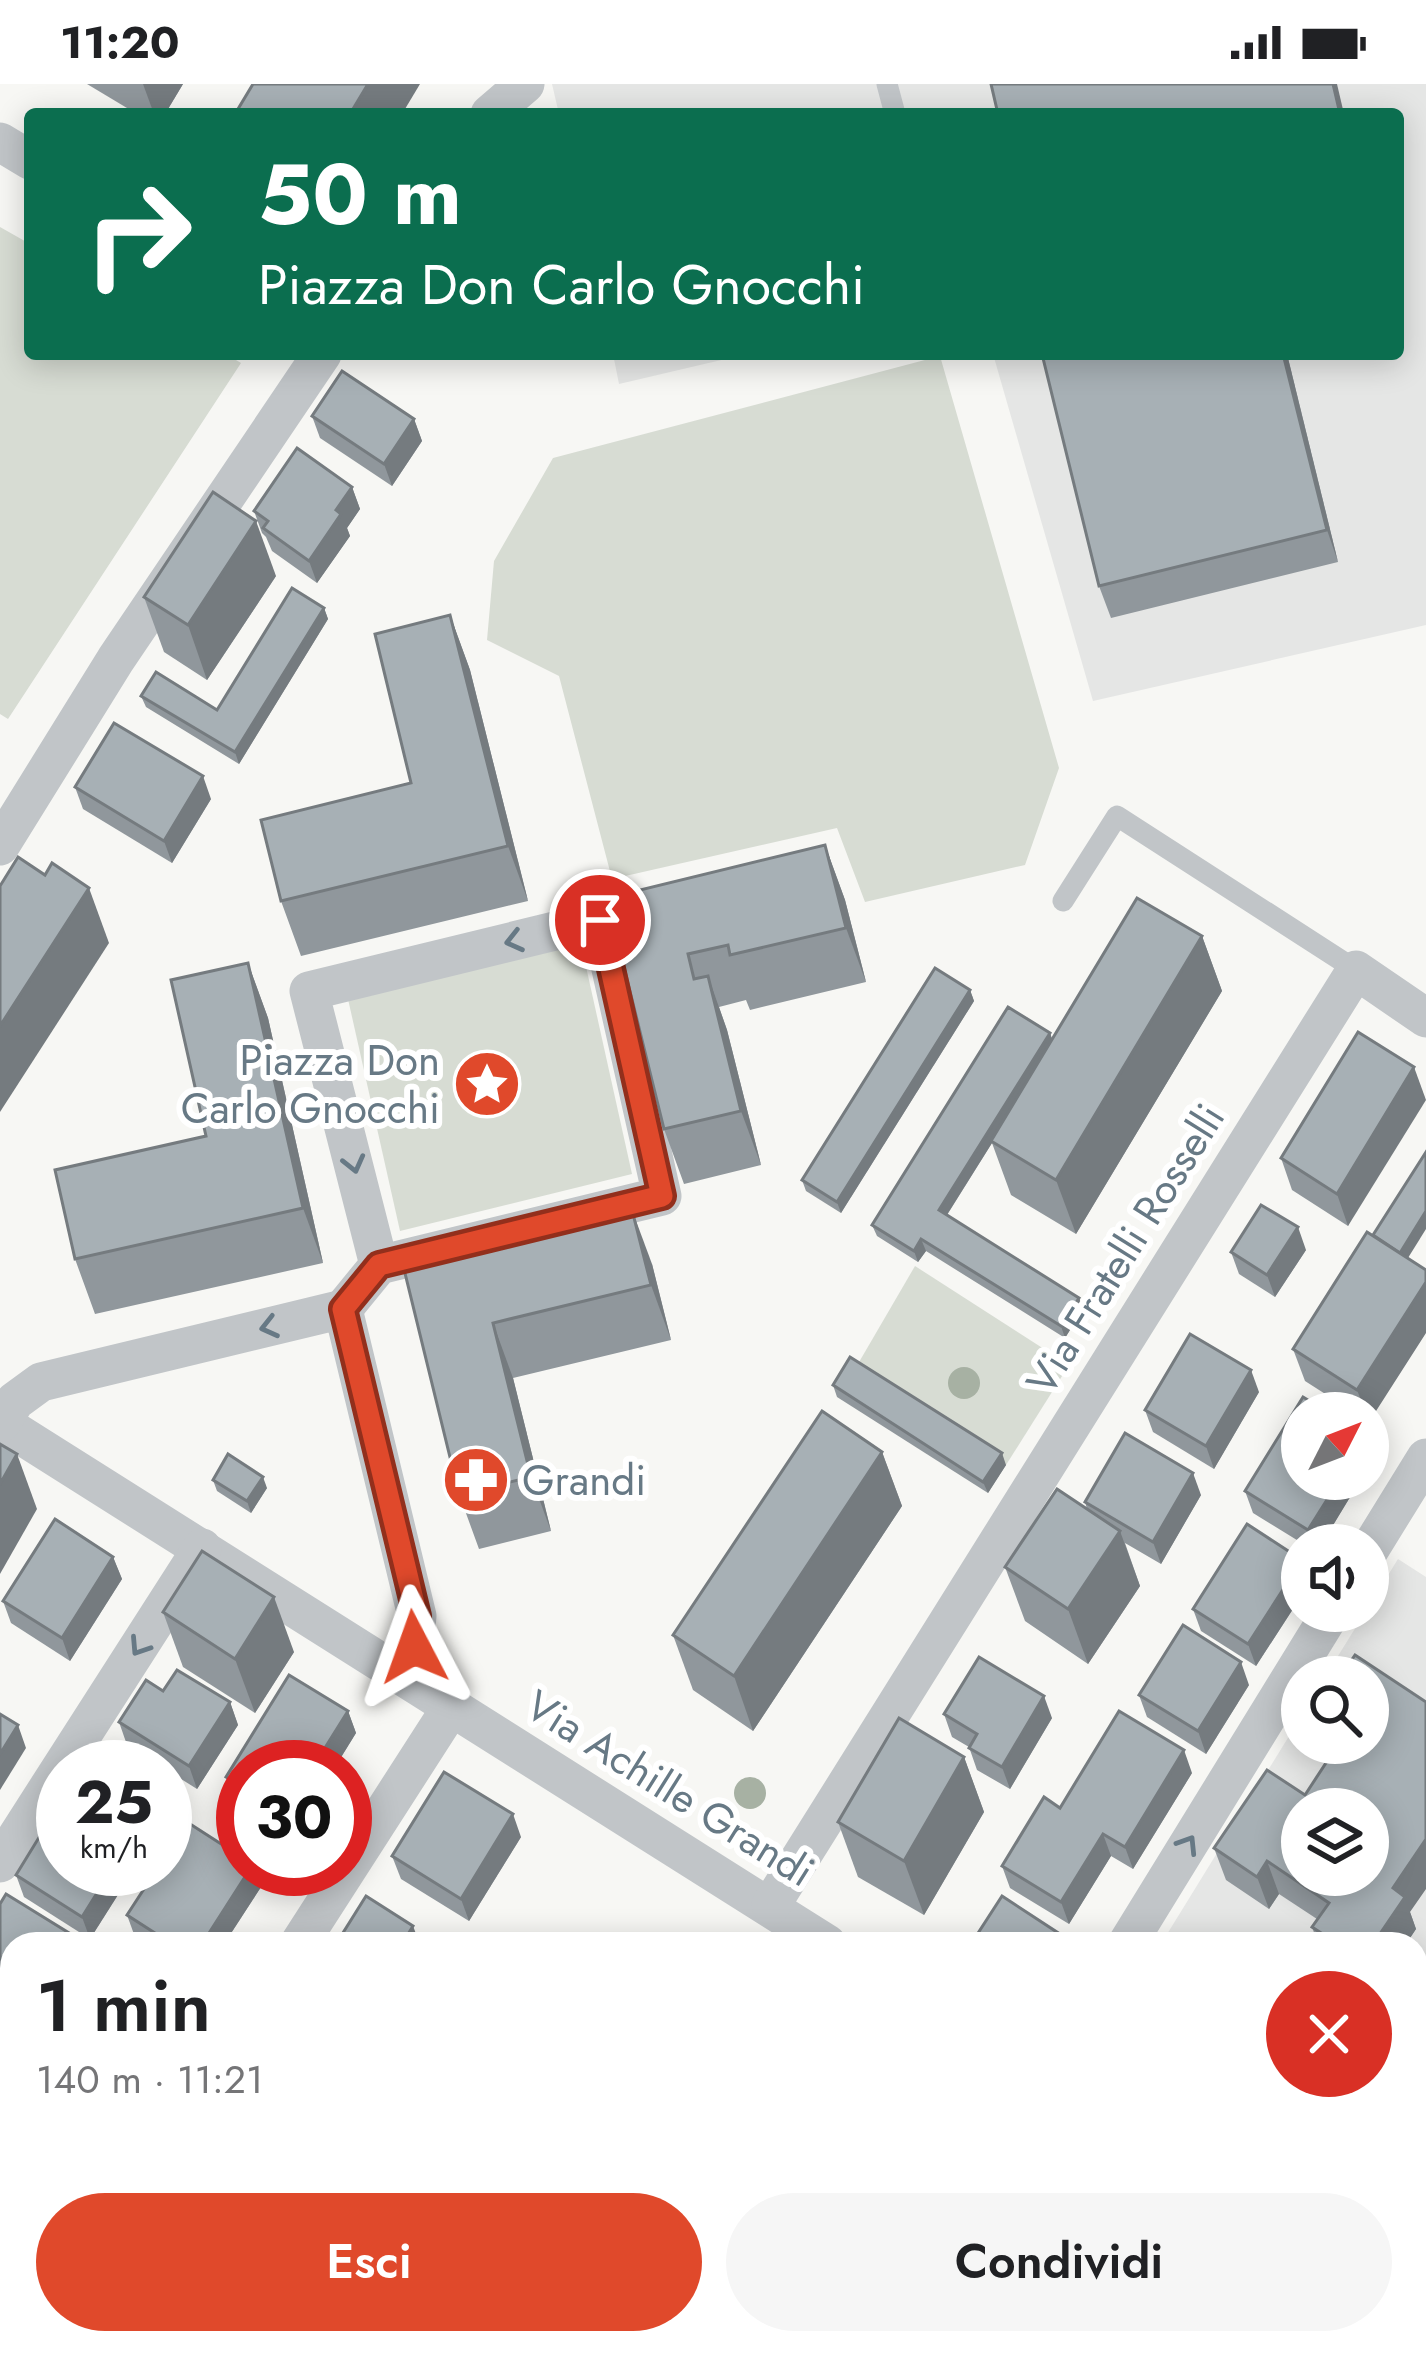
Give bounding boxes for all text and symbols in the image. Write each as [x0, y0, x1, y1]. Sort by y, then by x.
text: 11:20 [60, 10, 180, 75]
text: 50 m [258, 134, 462, 256]
icon: right [60, 156, 216, 312]
text: Piazza Don Carlo Gnocchi [258, 246, 865, 324]
pin [549, 869, 651, 971]
icon: arrive [567, 887, 633, 953]
one-way arrow [505, 927, 525, 952]
place label: Piazza Don Carlo Gnocchi [181, 1030, 440, 1139]
place icon: Piazza Don Carlo Gnocchi [452, 1049, 522, 1119]
street label: Via Fratelli Rosselli [1011, 1092, 1240, 1407]
one-way arrow [339, 1154, 364, 1174]
one-way arrow [260, 1313, 280, 1338]
north arrow [1281, 1392, 1389, 1500]
map controls [1281, 1392, 1389, 1896]
pharmacy icon: Grandi [441, 1445, 511, 1515]
place label: Grandi [522, 1450, 646, 1511]
button: sound [1281, 1524, 1389, 1632]
position arrow [351, 1584, 477, 1710]
one-way arrow [131, 1633, 153, 1655]
button: search [1281, 1656, 1389, 1764]
street label: Via Achille Grandi [514, 1675, 826, 1902]
speed limit sign: 30 [216, 1740, 372, 1896]
text: 25 [75, 1759, 153, 1846]
button: layers [1281, 1788, 1389, 1896]
text: km/h [80, 1826, 148, 1869]
one-way arrow [1174, 1835, 1196, 1857]
text: 1 min [36, 1954, 211, 2058]
button: close [1266, 1971, 1392, 2097]
text: 140 m · 11:21 [36, 2051, 263, 2108]
button: Esci [36, 2193, 702, 2331]
button: Condividi [726, 2193, 1392, 2331]

